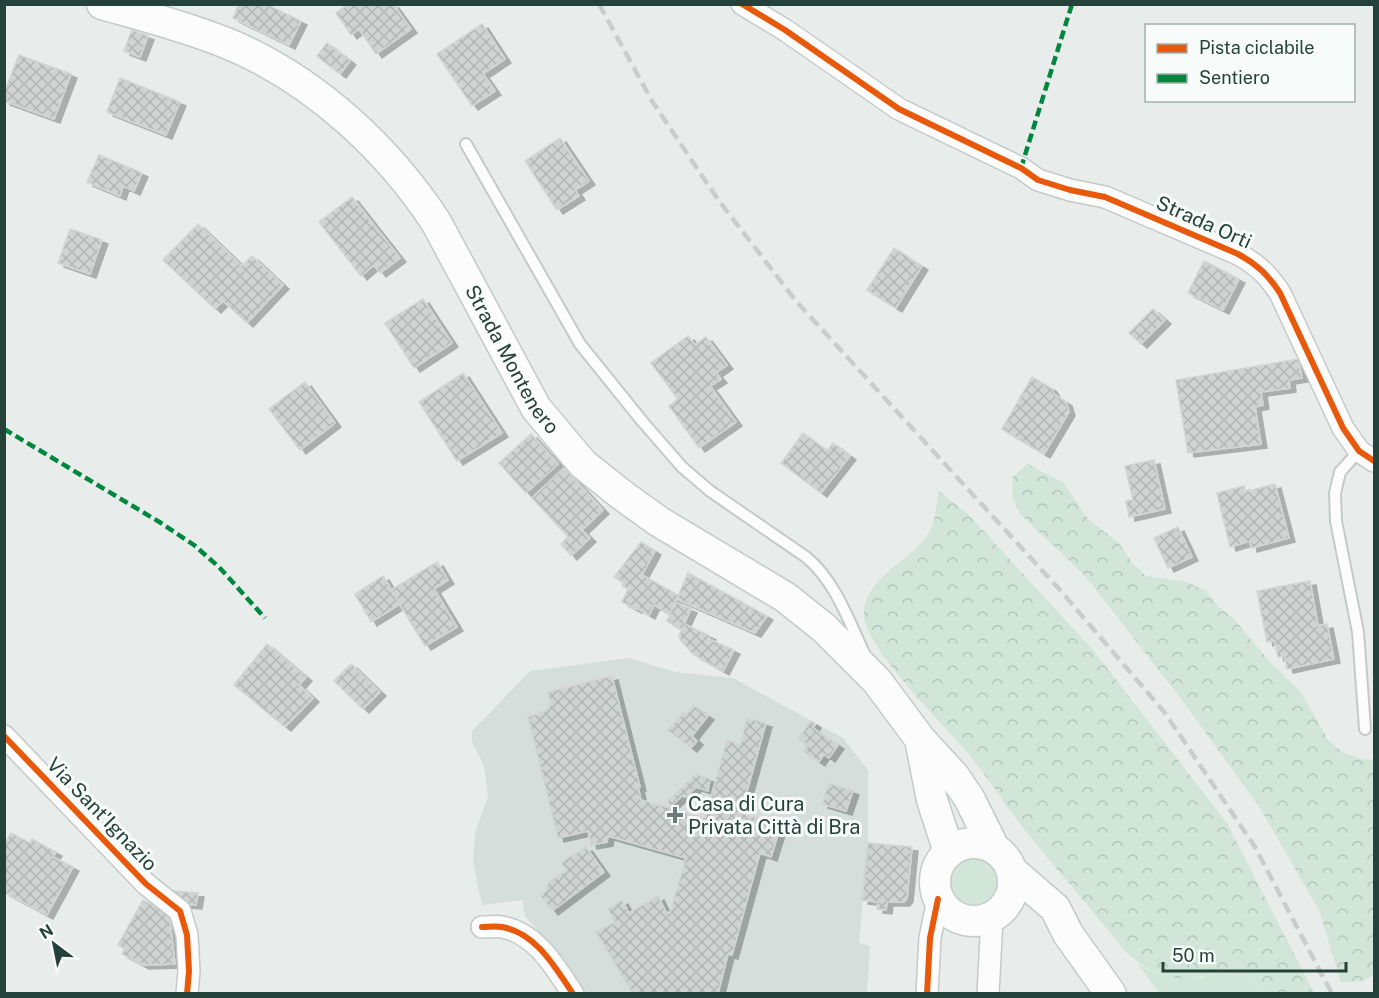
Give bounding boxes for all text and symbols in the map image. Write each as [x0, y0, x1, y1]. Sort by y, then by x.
legend [1145, 24, 1355, 102]
text: Pista ciclabile [1199, 37, 1314, 58]
text: Sentiero [1199, 67, 1270, 88]
street label: Strada Orti [1153, 190, 1255, 254]
street label: Strada Montenero [460, 281, 564, 439]
street label: Via Sant'Ignazio [42, 752, 162, 876]
place label: Casa di Cura Privata Città di Bra [688, 792, 860, 839]
marker: Casa di Cura Privata Città di Bra [666, 806, 684, 824]
north arrow [24, 914, 84, 974]
text: N [36, 920, 57, 943]
scale bar [1163, 935, 1346, 973]
text: 50 m [1172, 945, 1215, 966]

